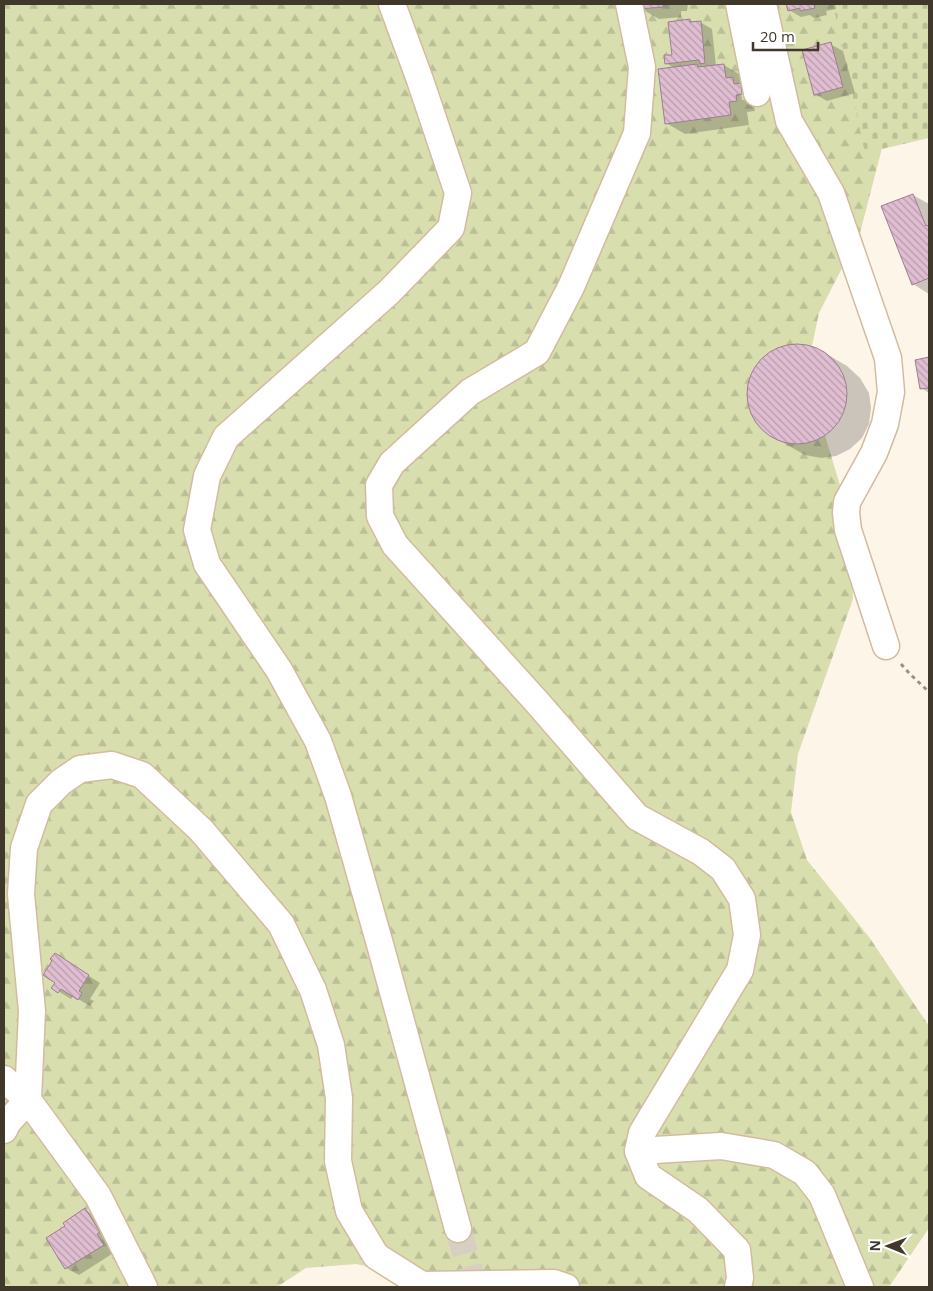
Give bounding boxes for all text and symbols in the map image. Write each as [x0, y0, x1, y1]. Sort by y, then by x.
scale bar [753, 20, 818, 52]
text: 20 m [760, 26, 795, 46]
north arrow [863, 1221, 913, 1271]
text: N [865, 1240, 884, 1252]

